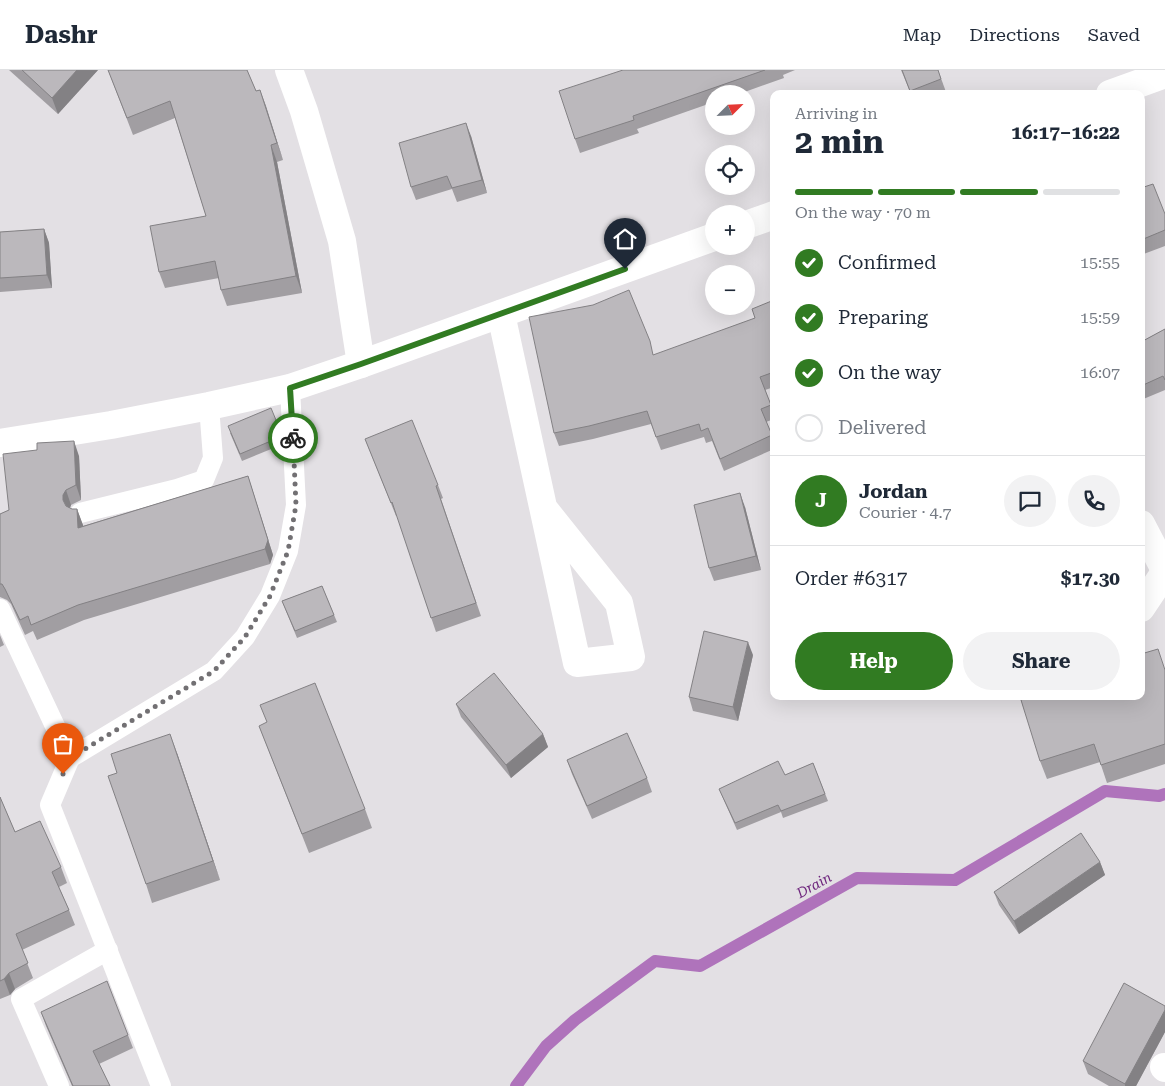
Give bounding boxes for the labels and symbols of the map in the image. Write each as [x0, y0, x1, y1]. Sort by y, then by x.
north arrow [705, 85, 755, 135]
pin [604, 218, 646, 269]
courier [268, 413, 318, 463]
pin [42, 723, 84, 774]
water label: Drain [793, 869, 835, 902]

